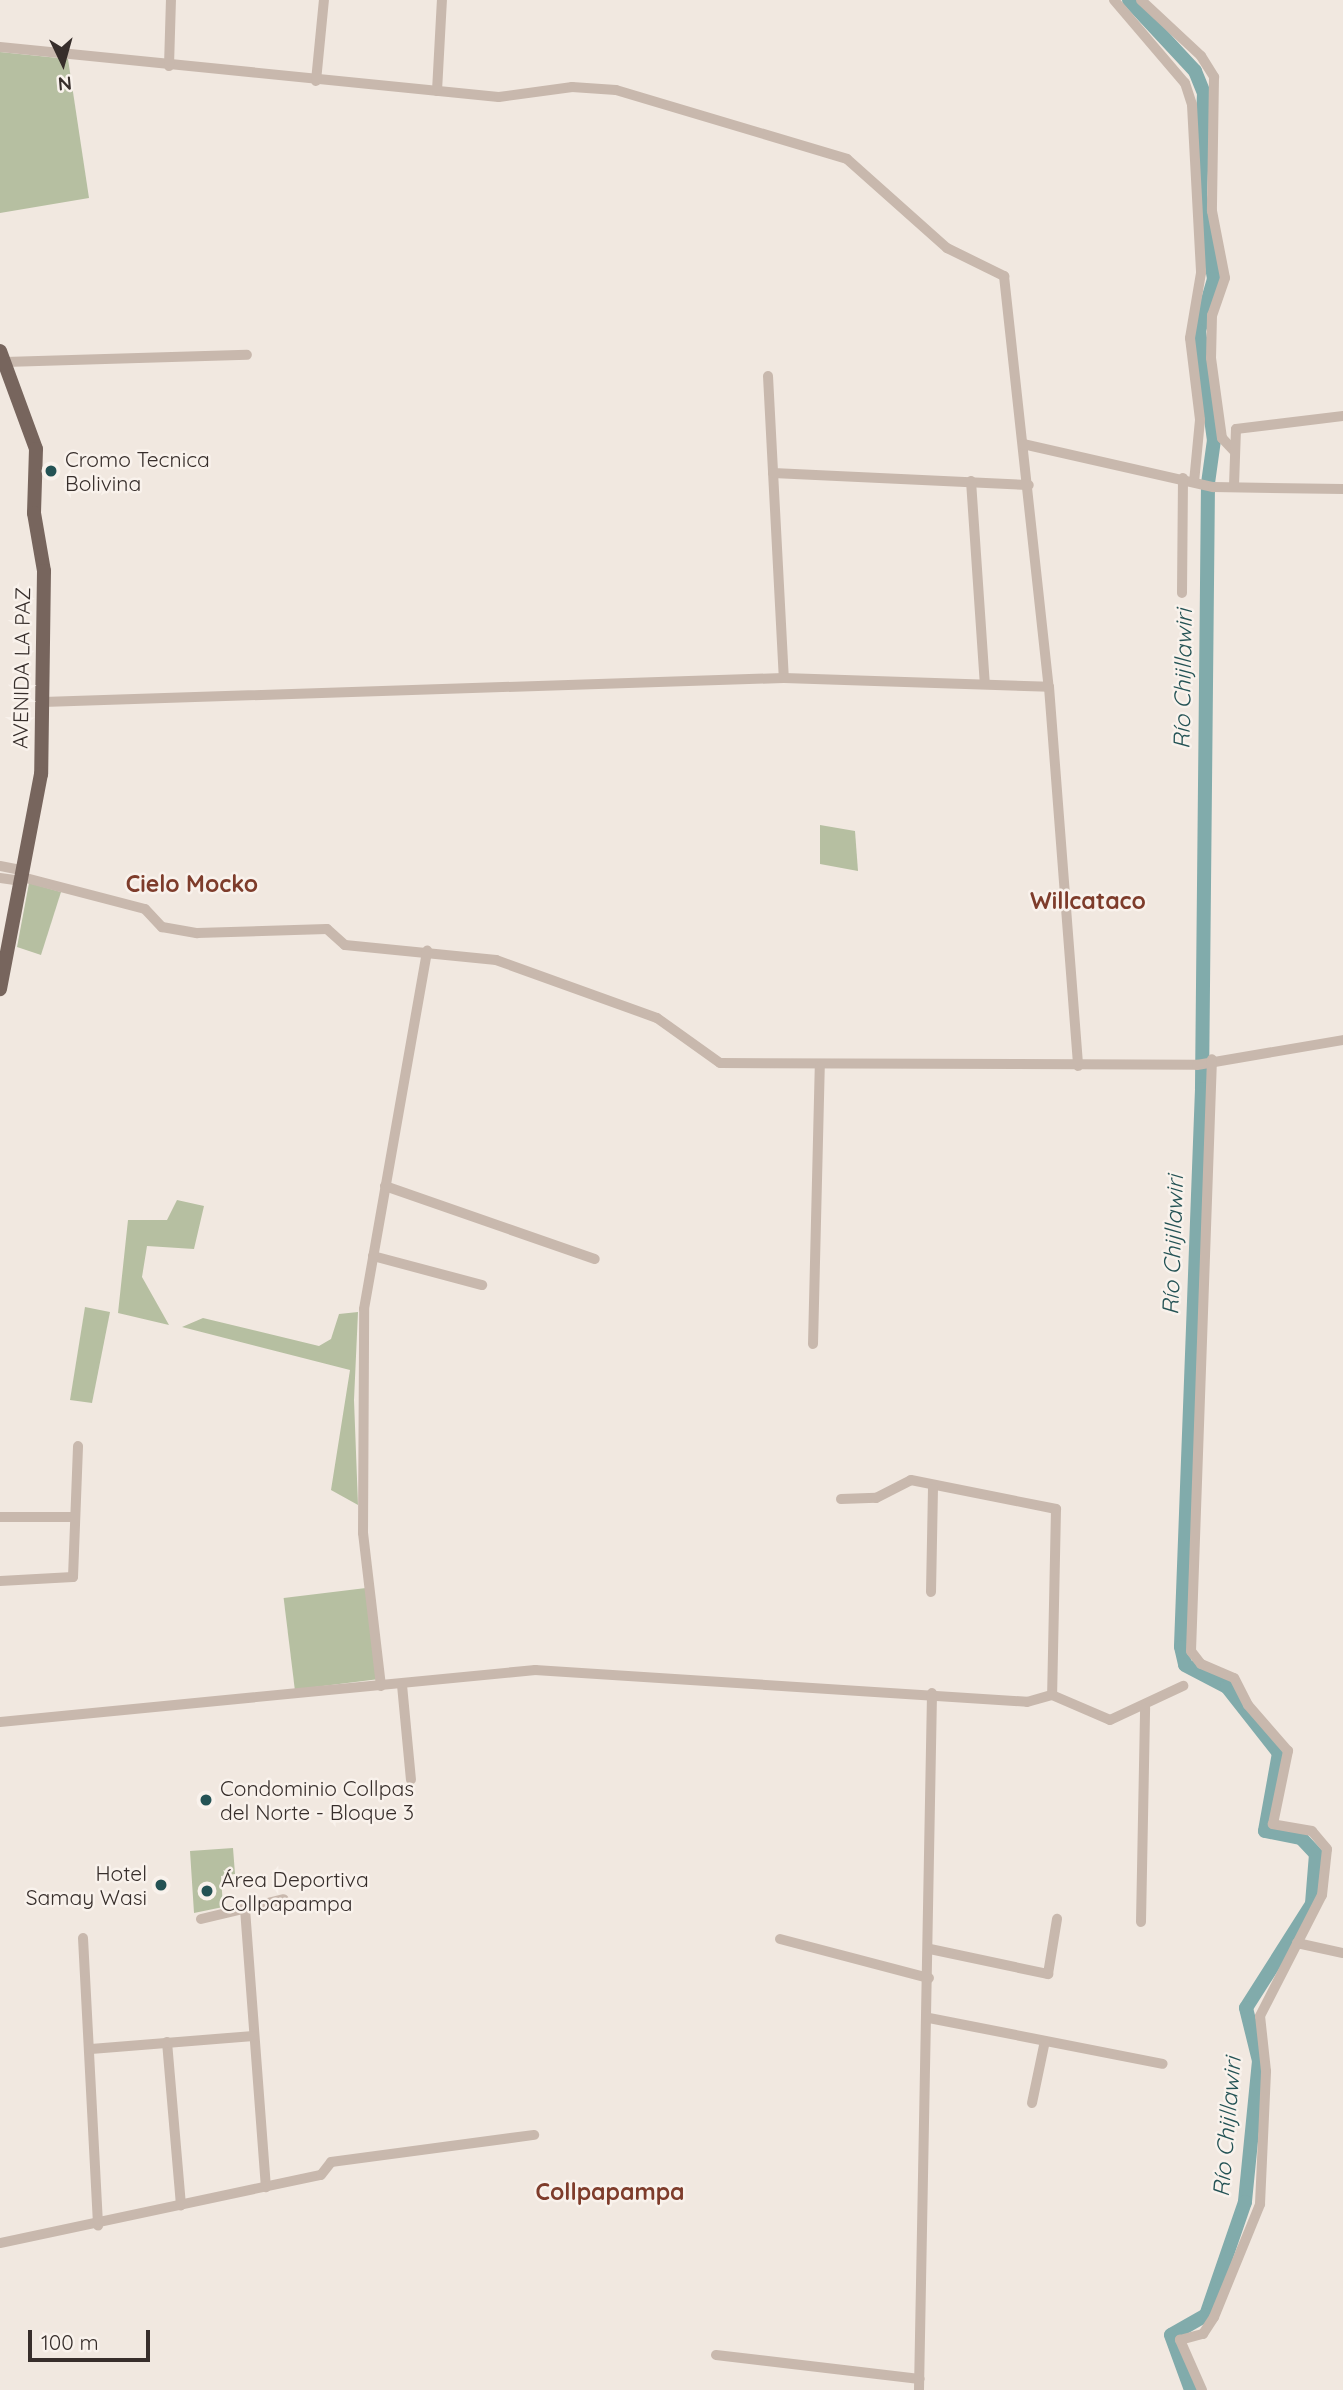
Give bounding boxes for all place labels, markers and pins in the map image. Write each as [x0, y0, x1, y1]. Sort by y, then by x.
place label: Cromo Tecnica Bolivina [65, 446, 210, 496]
marker: Cromo Tecnica Bolivina [43, 463, 59, 479]
place label: Condominio Collpas del Norte - Bloque 3 [220, 1775, 414, 1825]
marker: Condominio Collpas del Norte - Bloque 3 [198, 1792, 214, 1808]
place label: Hotel Samay Wasi [26, 1860, 147, 1910]
place label: Área Deportiva Collpapampa [221, 1866, 369, 1916]
marker: Hotel Samay Wasi [153, 1877, 169, 1893]
marker: Área Deportiva Collpapampa [199, 1883, 215, 1899]

